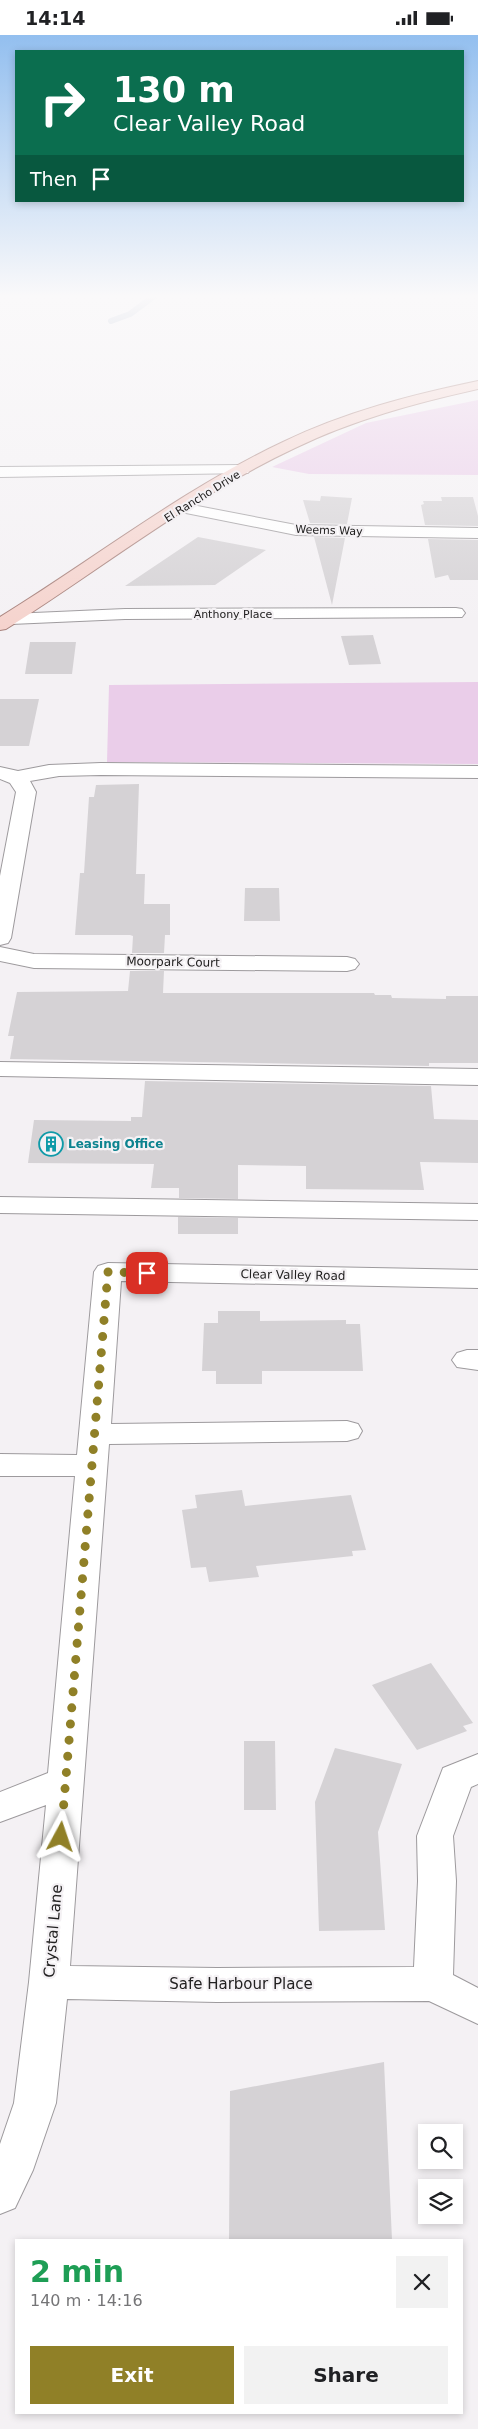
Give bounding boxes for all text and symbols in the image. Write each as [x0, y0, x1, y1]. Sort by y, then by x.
text: 14:14 [25, 7, 85, 29]
icon: right [30, 70, 95, 135]
text: 130 m [113, 70, 235, 110]
text: Clear Valley Road [113, 111, 305, 136]
icon: arrive [87, 165, 115, 193]
text: Then [30, 168, 77, 190]
street label: El Rancho Drive [162, 468, 243, 525]
street label: Weems Way [295, 523, 363, 538]
street label: Anthony Place [194, 608, 273, 621]
street label: Moorpark Court [126, 954, 220, 970]
building icon: Leasing Office [38, 1131, 64, 1157]
place label: Leasing Office [68, 1137, 163, 1151]
pin [126, 1252, 168, 1294]
icon: arrive [133, 1259, 161, 1287]
street label: Clear Valley Road [240, 1267, 346, 1283]
position arrow [34, 1810, 86, 1862]
street label: Crystal Lane [40, 1884, 66, 1978]
street label: Safe Harbour Place [169, 1975, 313, 1993]
map controls [418, 2124, 463, 2224]
button: search [418, 2124, 463, 2169]
button: layers [418, 2179, 463, 2224]
text: 2 min [30, 2254, 124, 2289]
button: close [396, 2256, 448, 2308]
text: 140 m · 14:16 [30, 2291, 143, 2310]
button: Exit [30, 2346, 234, 2404]
button: Share [244, 2346, 448, 2404]

